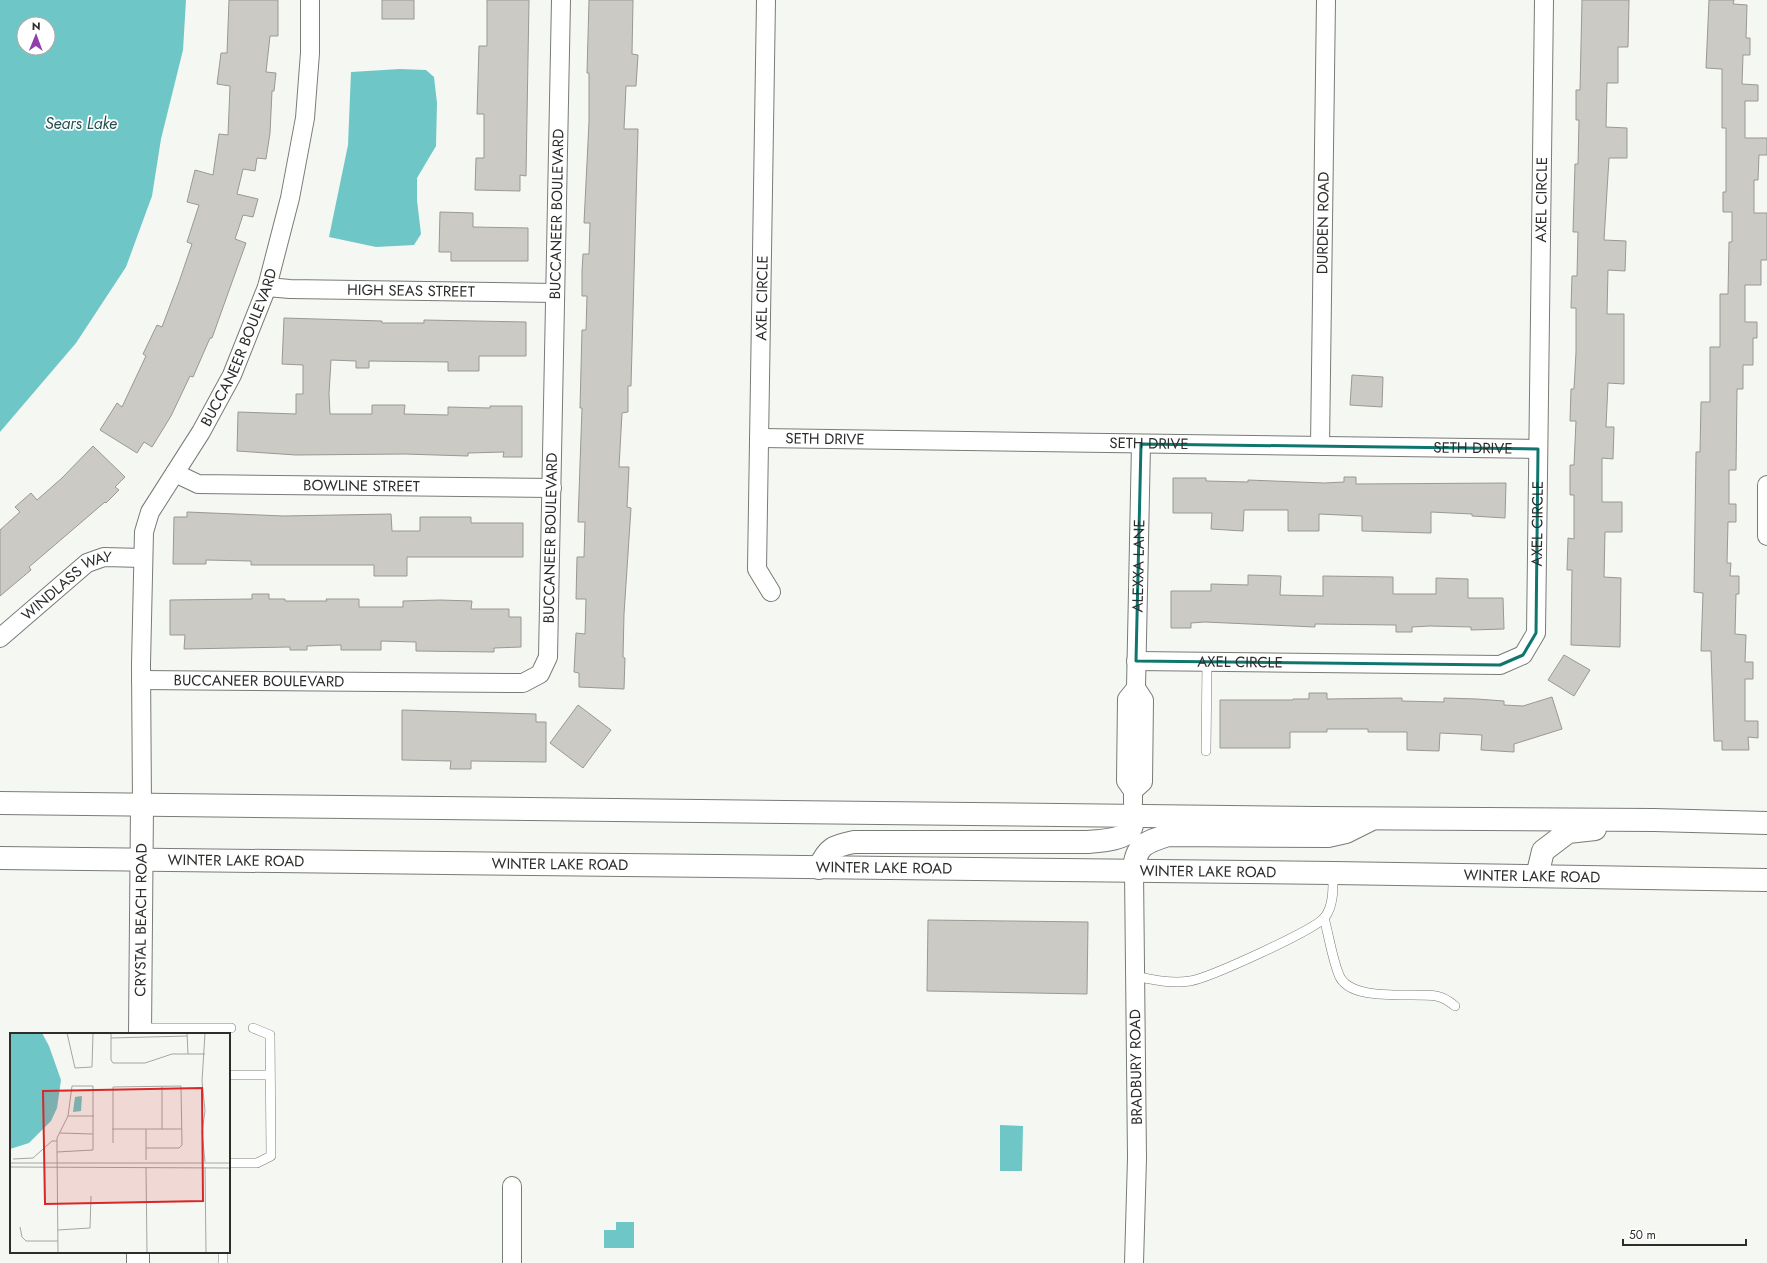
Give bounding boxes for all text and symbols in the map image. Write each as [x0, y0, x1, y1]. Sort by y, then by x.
north arrow [16, 16, 56, 56]
text: N [32, 18, 41, 34]
water label: Sears Lake [45, 112, 117, 135]
street label: BUCCANEER BOULEVARD [544, 129, 569, 300]
street label: AXEL CIRCLE [1530, 157, 1553, 243]
street label: DURDEN ROAD [1311, 172, 1335, 274]
street label: AXEL CIRCLE [750, 255, 774, 341]
street label: BUCCANEER BOULEVARD [195, 266, 282, 430]
street label: HIGH SEAS STREET [347, 279, 475, 303]
street label: SETH DRIVE [785, 427, 865, 450]
street label: SETH DRIVE [1109, 432, 1189, 455]
street label: SETH DRIVE [1433, 437, 1513, 460]
street label: BUCCANEER BOULEVARD [538, 453, 563, 624]
street label: BOWLINE STREET [303, 474, 420, 498]
street label: AXEL CIRCLE [1526, 481, 1549, 567]
street label: ALEXXA LANE [1127, 519, 1150, 613]
street label: WINDLASS WAY [17, 546, 113, 626]
street label: AXEL CIRCLE [1197, 651, 1283, 674]
street label: BUCCANEER BOULEVARD [174, 669, 344, 693]
street label: CRYSTAL BEACH ROAD [129, 843, 153, 997]
street label: WINTER LAKE ROAD [168, 849, 304, 872]
street label: WINTER LAKE ROAD [492, 853, 628, 876]
street label: WINTER LAKE ROAD [815, 856, 952, 880]
street label: WINTER LAKE ROAD [1139, 860, 1276, 883]
street label: WINTER LAKE ROAD [1463, 864, 1600, 888]
street label: BRADBURY ROAD [1124, 1009, 1148, 1125]
inset map [10, 1033, 230, 1253]
scale bar [1623, 1221, 1746, 1247]
text: 50 m [1629, 1226, 1656, 1244]

